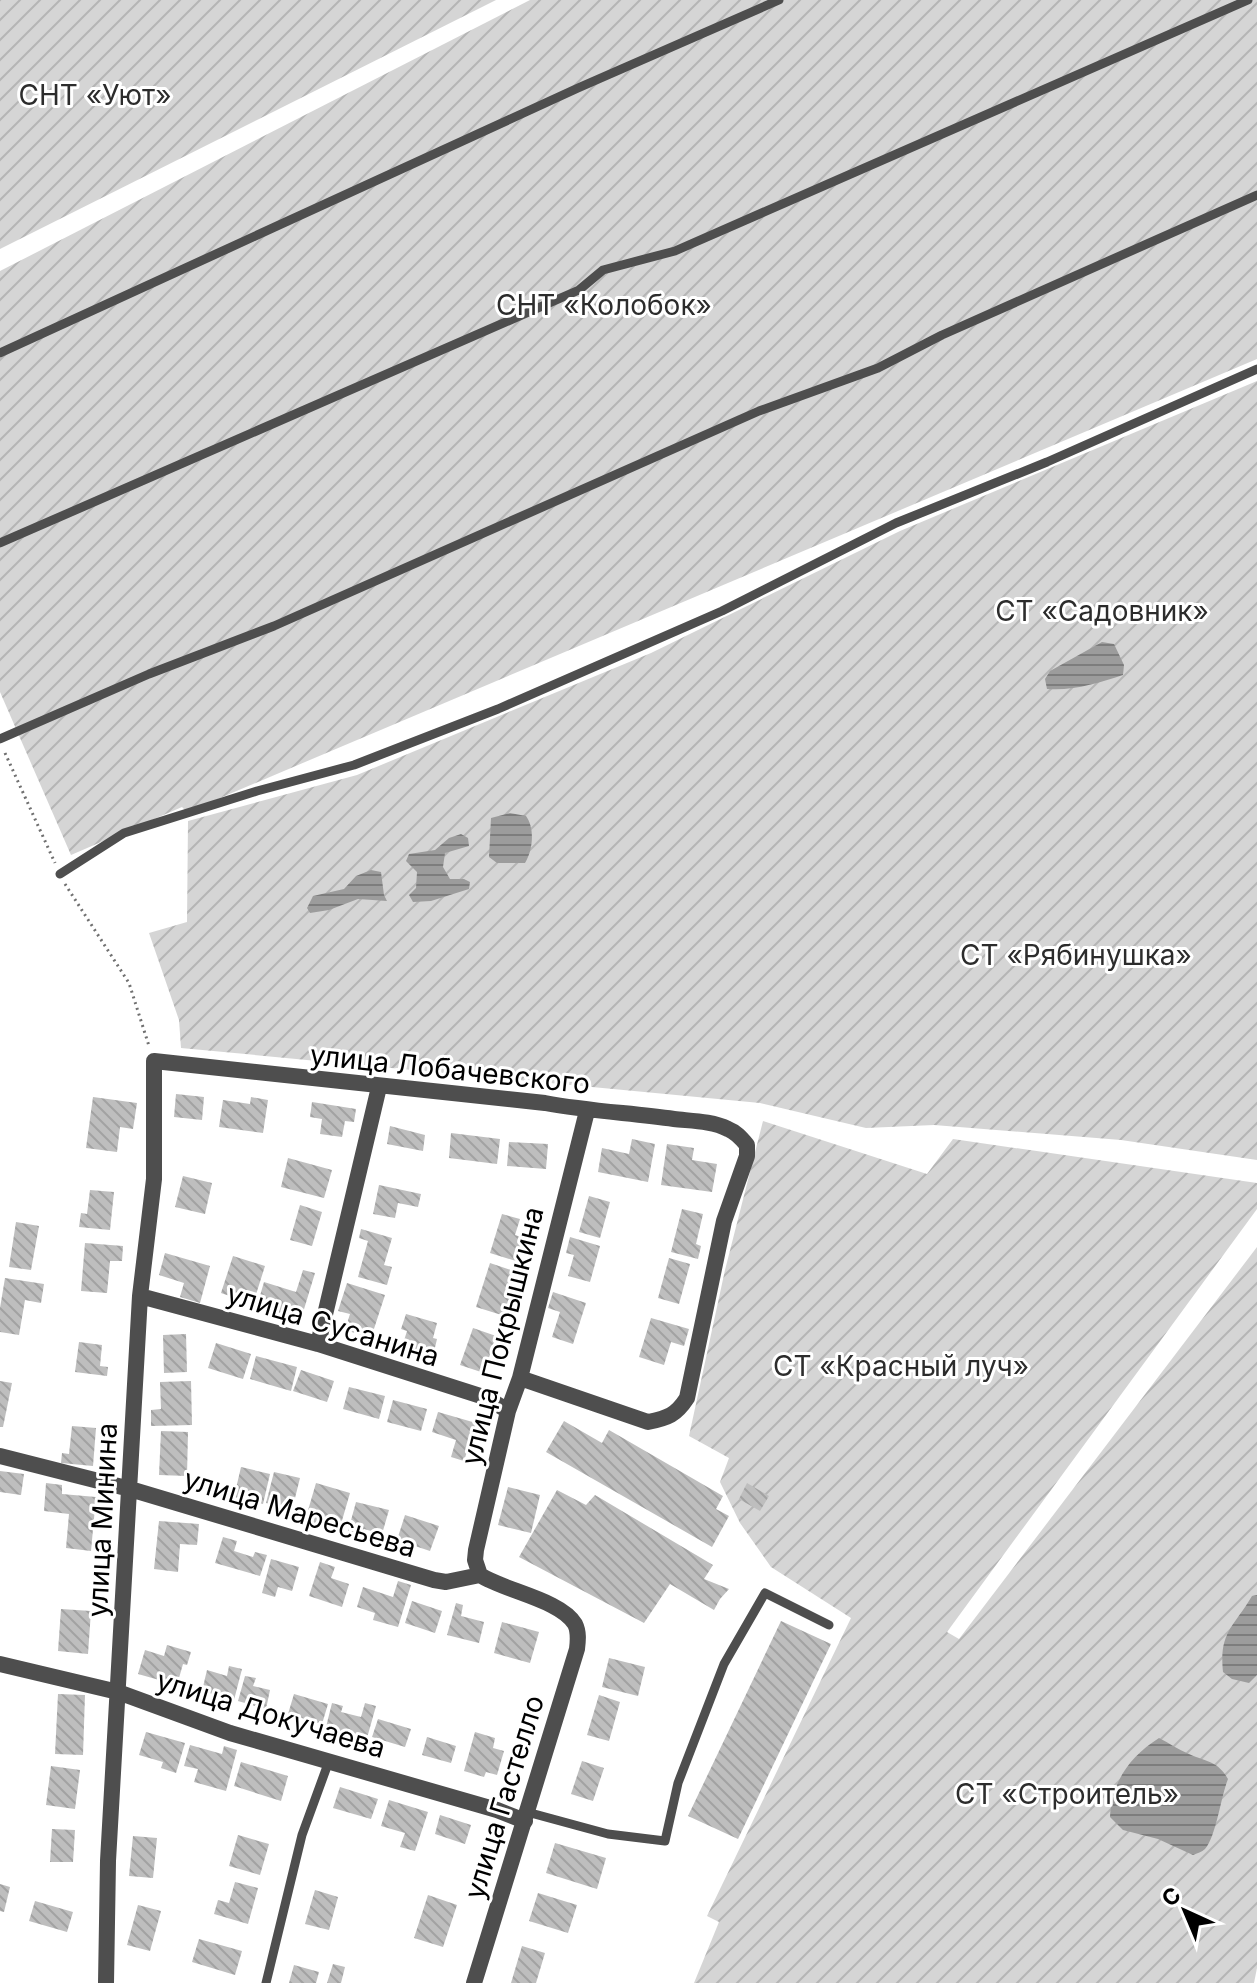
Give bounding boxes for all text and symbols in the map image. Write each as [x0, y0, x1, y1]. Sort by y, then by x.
park label: СНТ «Уют» [19, 78, 171, 112]
park label: СНТ «Колобок» [496, 288, 712, 322]
park label: СТ «Садовник» [995, 594, 1209, 628]
park label: СТ «Рябинушка» [960, 938, 1192, 972]
street label: улица Лобачевского [308, 1037, 592, 1101]
street label: улица Покрышкина [453, 1203, 551, 1469]
street label: улица Сусанина [223, 1277, 443, 1373]
park label: СТ «Красный луч» [773, 1349, 1029, 1383]
street label: улица Минина [80, 1422, 124, 1618]
street label: улица Маресьева [180, 1461, 420, 1565]
street label: улица Докучаева [152, 1663, 390, 1765]
street label: улица Гастелло [457, 1691, 551, 1903]
park label: СТ «Строитель» [955, 1777, 1179, 1811]
north arrow [1145, 1871, 1225, 1951]
text: С [1156, 1882, 1186, 1912]

